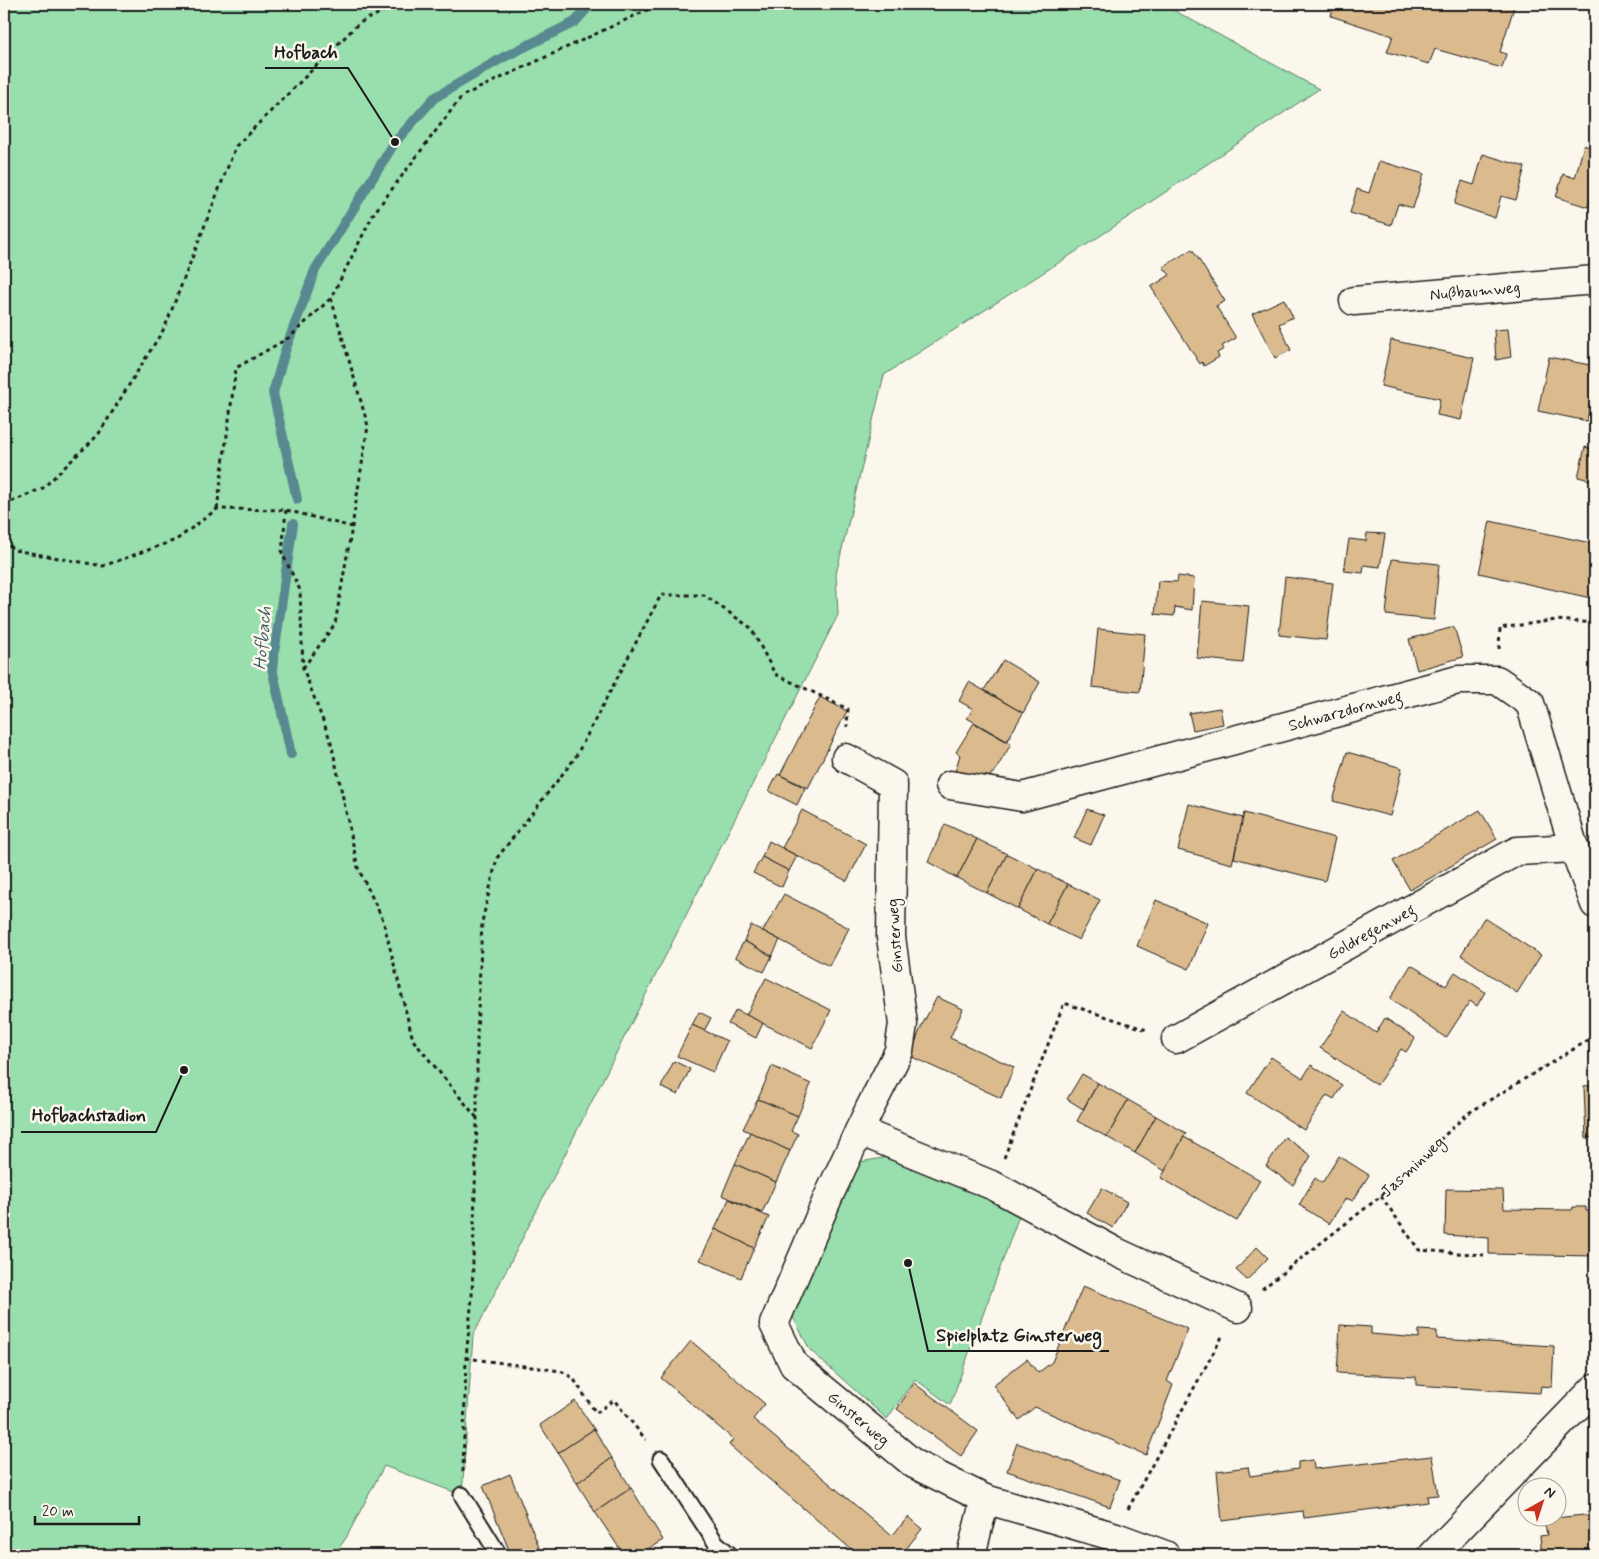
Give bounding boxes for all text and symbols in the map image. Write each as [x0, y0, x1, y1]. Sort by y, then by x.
callout: Hofbach [265, 35, 348, 68]
text: Hofbach [274, 41, 338, 65]
street label: Nußbaumweg [1429, 277, 1521, 306]
water label: Hofbach [248, 605, 278, 671]
street label: Schwarzdornweg [1286, 686, 1405, 738]
street label: Ginsterweg [882, 898, 910, 974]
street label: Goldregenweg [1324, 899, 1420, 966]
callout: Hofbachstadion [21, 1099, 156, 1132]
text: Hofbachstadion [32, 1104, 146, 1128]
street label: Jasminweg [1377, 1132, 1450, 1203]
callout: Spielplatz Ginsterweg [928, 1318, 1109, 1351]
text: Spielplatz Ginsterweg [936, 1324, 1102, 1350]
street label: Ginsterweg [822, 1387, 893, 1452]
north arrow [1516, 1476, 1566, 1526]
text: N [1540, 1483, 1559, 1503]
scale bar [35, 1494, 139, 1526]
text: 20 m [42, 1502, 74, 1522]

